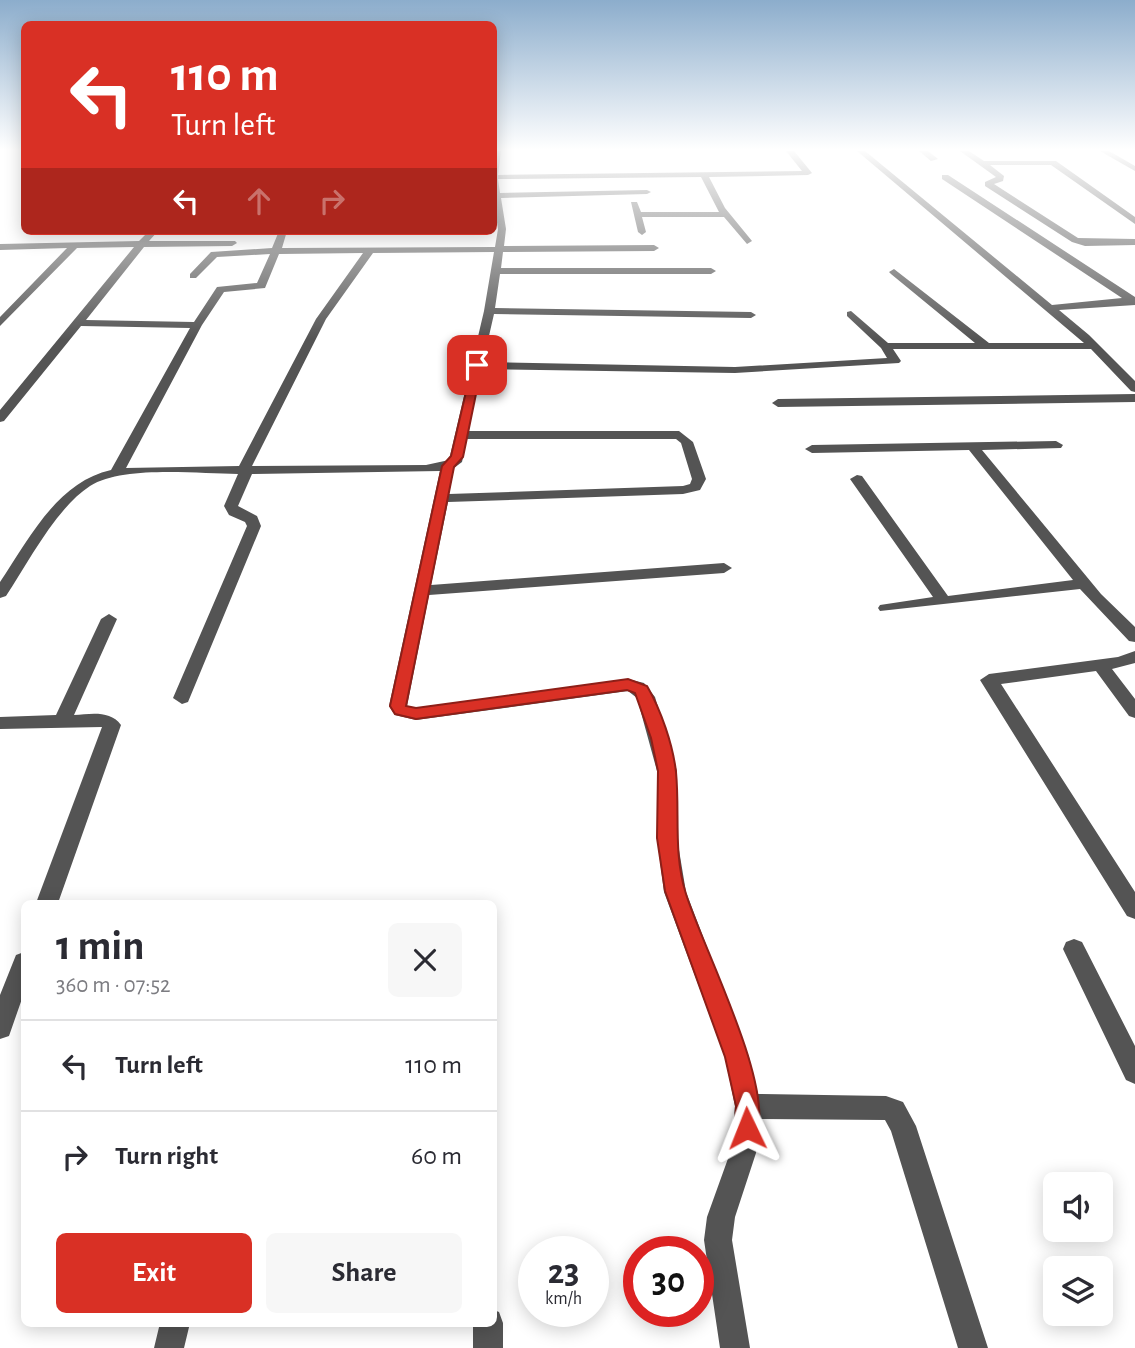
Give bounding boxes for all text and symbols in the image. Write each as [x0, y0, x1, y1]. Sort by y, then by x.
icon: left [56, 49, 147, 140]
text: 110 m [171, 51, 279, 100]
text: Turn left [171, 109, 275, 141]
icon: left [167, 182, 205, 220]
icon: ahead [240, 182, 278, 220]
icon: right [313, 182, 351, 220]
pin [447, 335, 507, 395]
icon: arrive [458, 346, 496, 384]
button: close [388, 923, 462, 997]
text: 1 min [56, 925, 145, 967]
text: 360 m · 07:52 [56, 974, 171, 997]
icon: left [56, 1047, 94, 1085]
text: Turn left [115, 1052, 203, 1078]
text: 110 m [405, 1052, 462, 1078]
position arrow [710, 1091, 784, 1165]
icon: right [56, 1138, 94, 1176]
text: Turn right [115, 1143, 218, 1169]
text: 60 m [411, 1143, 462, 1169]
map controls [1043, 1172, 1113, 1326]
button: sound [1043, 1172, 1113, 1242]
button: Exit [56, 1233, 252, 1313]
button: Share [266, 1233, 462, 1313]
speed limit sign: 30 [623, 1236, 714, 1327]
text: 23 [548, 1255, 579, 1290]
button: layers [1043, 1256, 1113, 1326]
text: km/h [545, 1290, 582, 1308]

